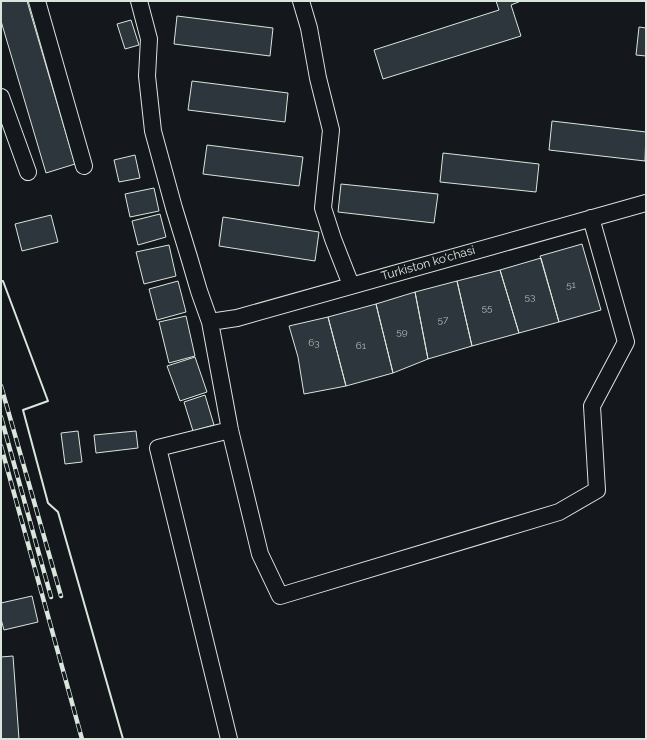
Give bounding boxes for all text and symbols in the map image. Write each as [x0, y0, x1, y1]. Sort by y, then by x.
street label: Turkiston ko'chasi [379, 243, 477, 283]
house number: 51 [566, 279, 577, 290]
house number: 53 [525, 291, 535, 302]
house number: 55 [482, 302, 493, 313]
house number: 57 [438, 314, 449, 325]
house number: 59 [396, 326, 408, 337]
house number: 63 [308, 337, 320, 348]
house number: 61 [356, 340, 367, 351]

